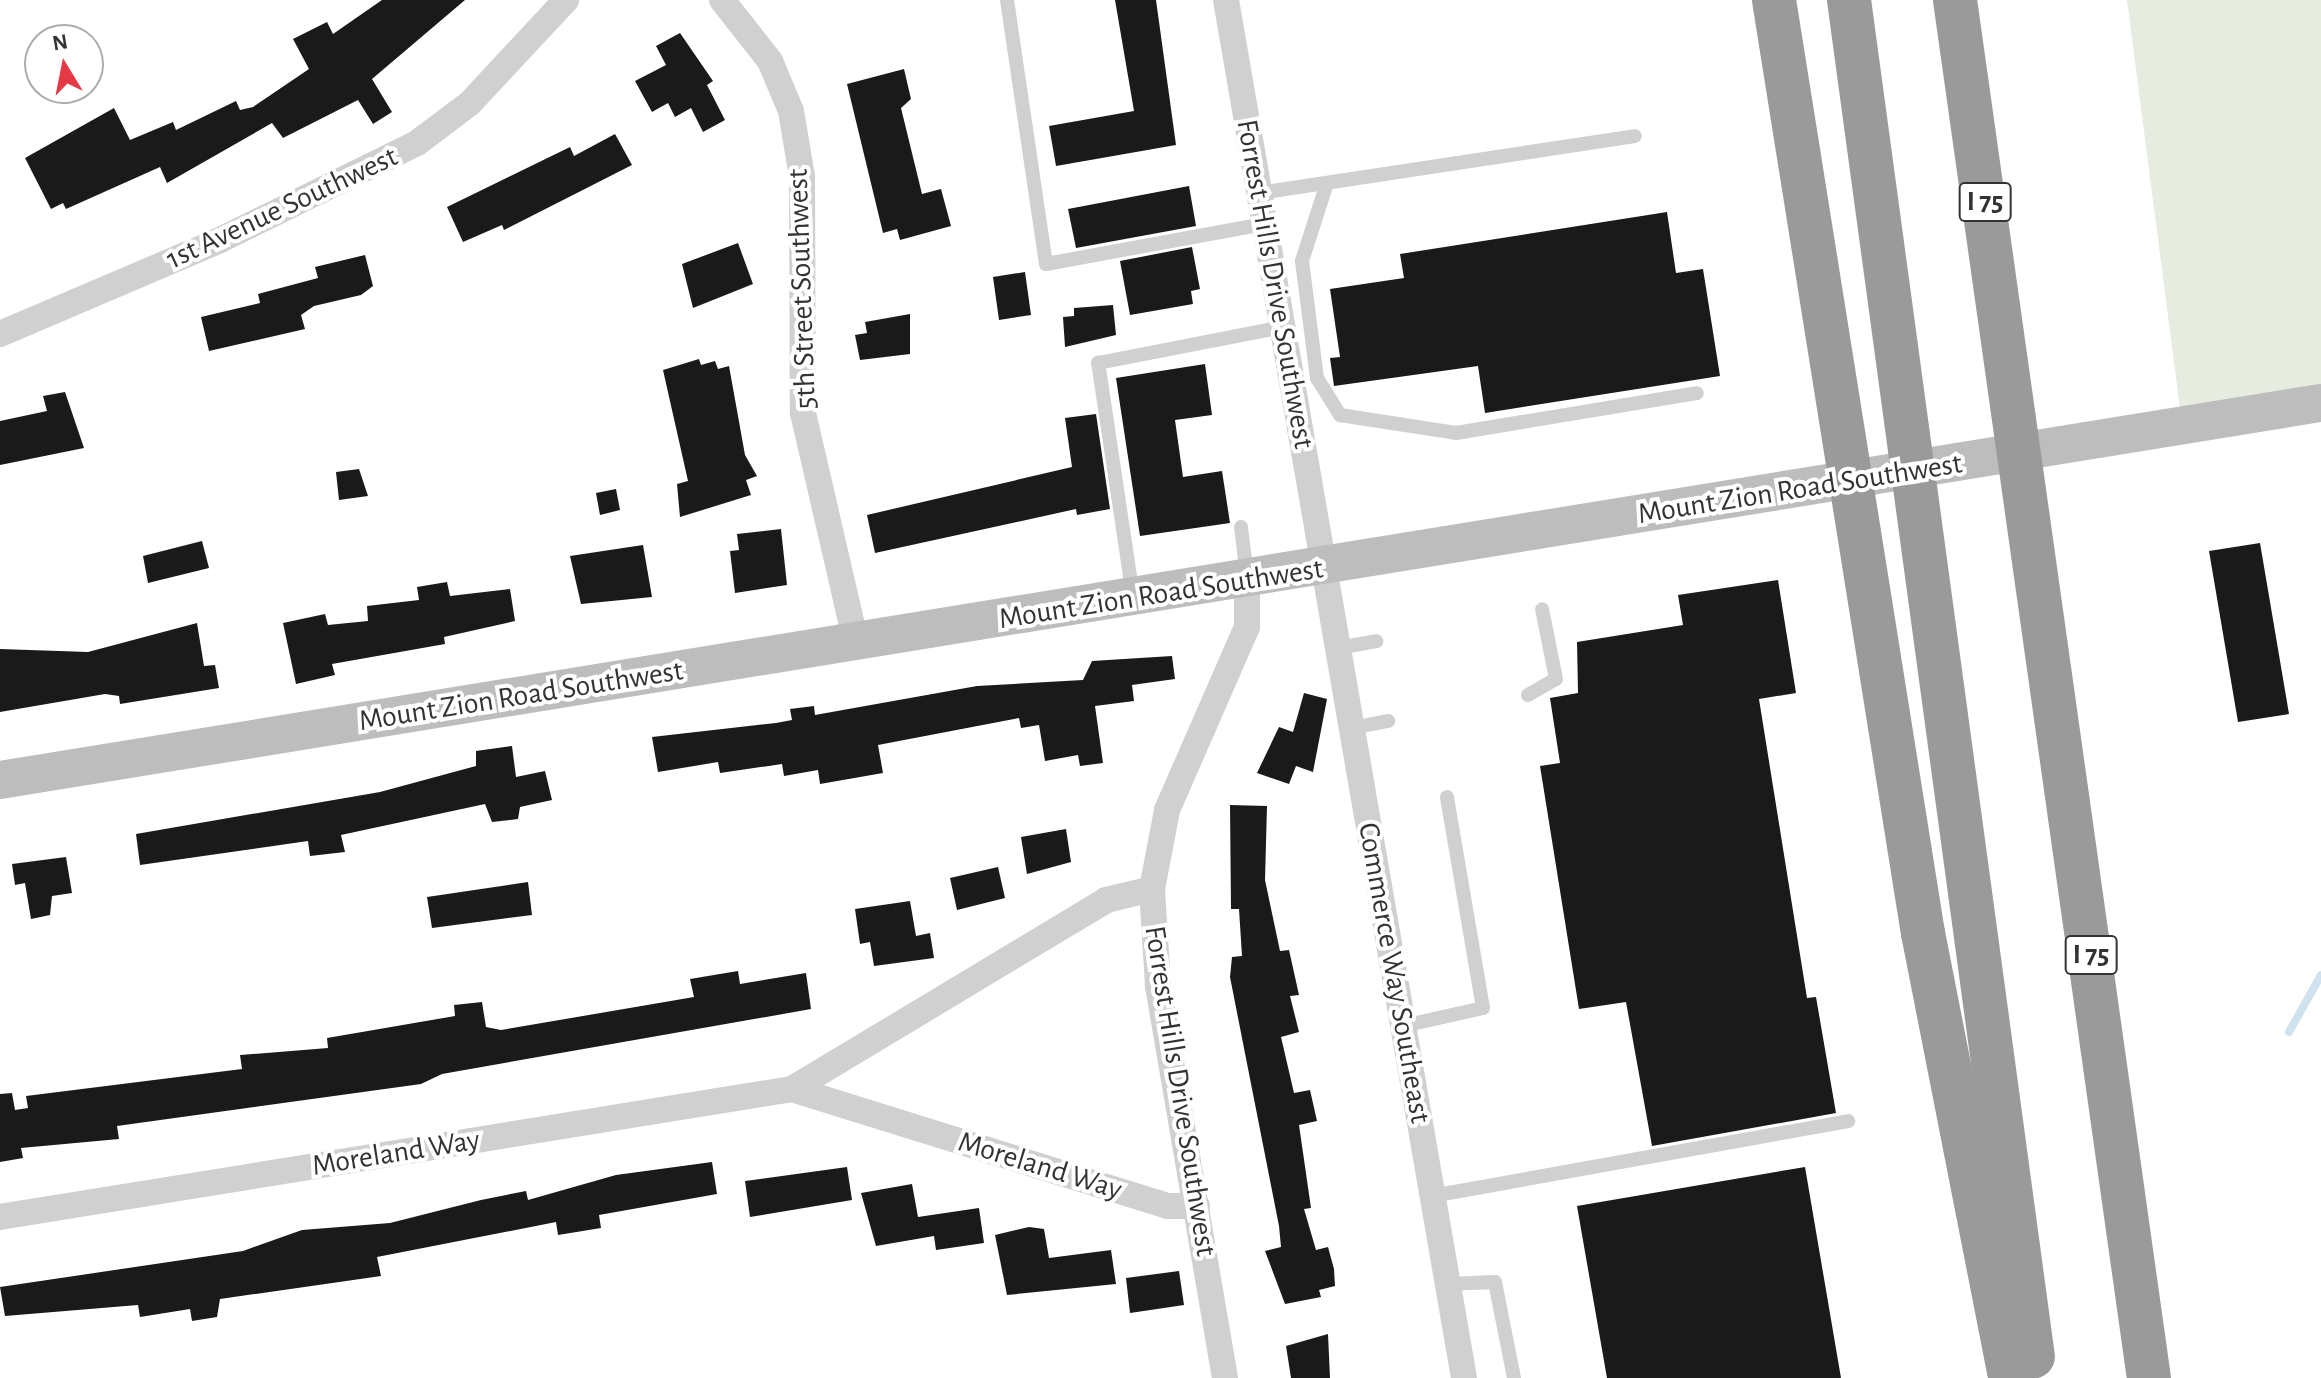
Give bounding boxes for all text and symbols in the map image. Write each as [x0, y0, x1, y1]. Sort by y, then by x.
north arrow [24, 24, 104, 104]
text: N [51, 30, 70, 54]
street label: Forrest Hills Drive Southwest [1228, 117, 1322, 451]
street label: 1st Avenue Southwest [161, 139, 403, 277]
street label: 5th Street Southwest [780, 168, 824, 410]
road number: I 75 [1957, 178, 2013, 226]
street label: Mount Zion Road Southwest [1635, 446, 1965, 532]
street label: Mount Zion Road Southwest [996, 551, 1326, 637]
street label: Mount Zion Road Southwest [356, 653, 686, 739]
street label: Commerce Way Southeast [1350, 820, 1438, 1126]
street label: Forrest Hills Drive Southwest [1136, 923, 1224, 1259]
road number: I 75 [2063, 931, 2119, 979]
street label: Moreland Way [310, 1122, 482, 1184]
street label: Moreland Way [954, 1124, 1126, 1208]

